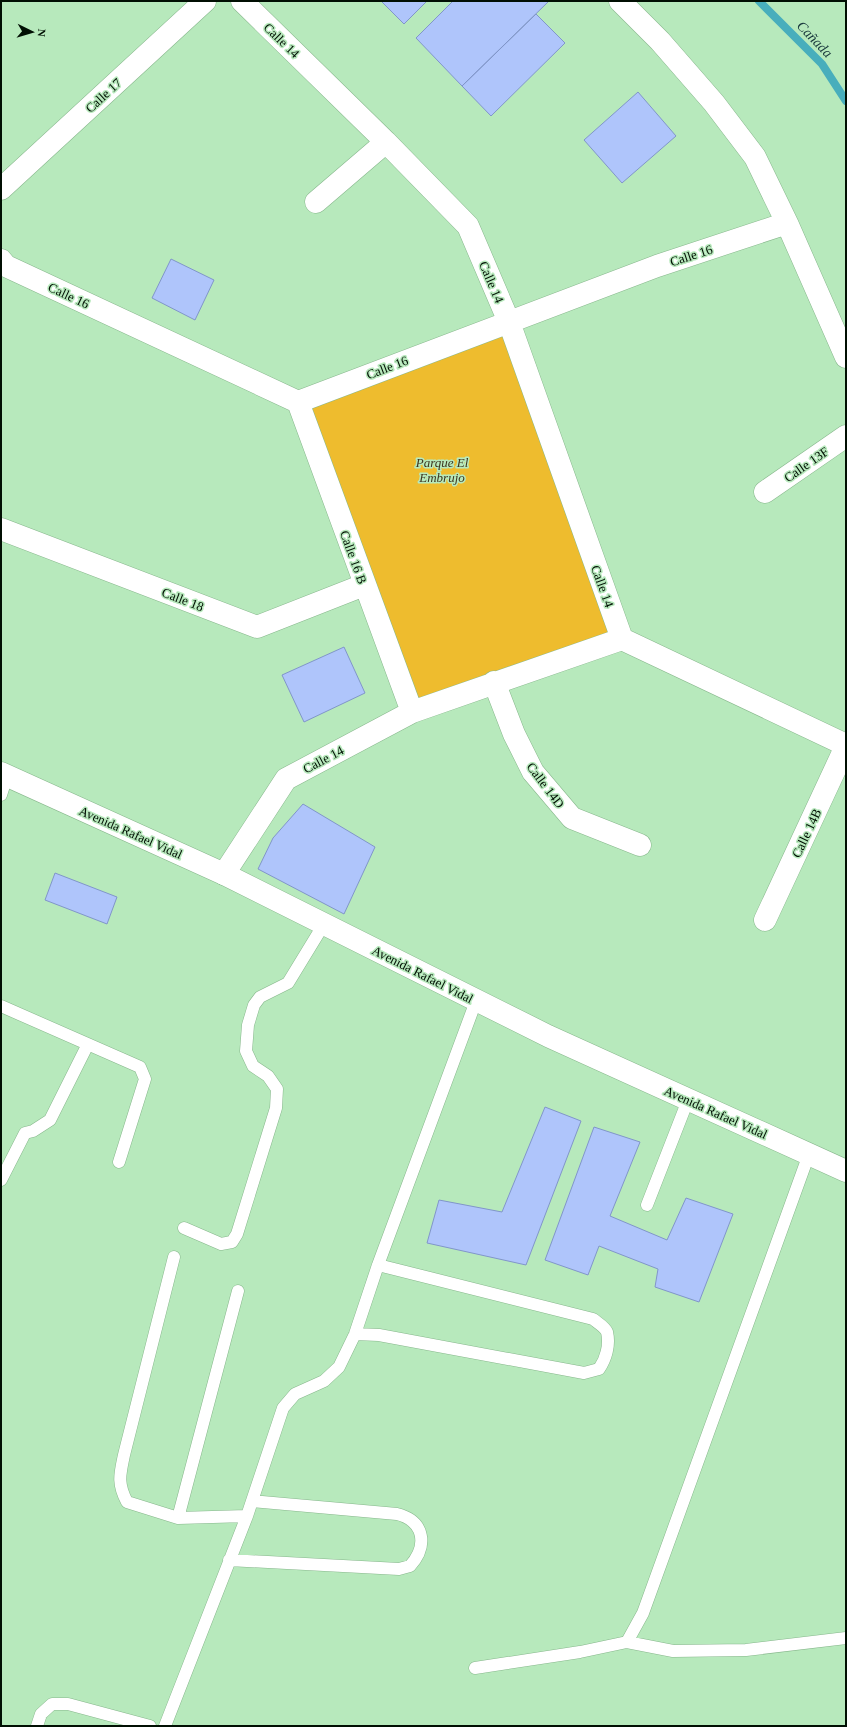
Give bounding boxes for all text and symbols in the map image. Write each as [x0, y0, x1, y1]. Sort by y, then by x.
north arrow [12, 12, 52, 52]
water label: Cañada [794, 18, 835, 61]
street label: Calle 14 [261, 20, 303, 61]
text: N [36, 28, 48, 37]
street label: Calle 17 [82, 75, 125, 116]
street label: Calle 16 [668, 241, 715, 269]
street label: Calle 14 [476, 259, 507, 306]
street label: Calle 16 [46, 279, 92, 312]
street label: Calle 16 [364, 352, 411, 382]
street label: Calle 13F [781, 444, 831, 485]
park label: Parque El Embrujo [415, 455, 469, 485]
street label: Calle 16 B [337, 528, 370, 586]
street label: Calle 14 [588, 563, 617, 610]
street label: Calle 18 [160, 585, 206, 614]
street label: Calle 14 [300, 742, 346, 776]
street label: Calle 14D [524, 760, 568, 811]
street label: Avenida Rafael Vidal [77, 803, 185, 862]
street label: Calle 14B [789, 806, 824, 860]
street label: Avenida Rafael Vidal [370, 942, 476, 1007]
street label: Avenida Rafael Vidal [662, 1083, 770, 1142]

